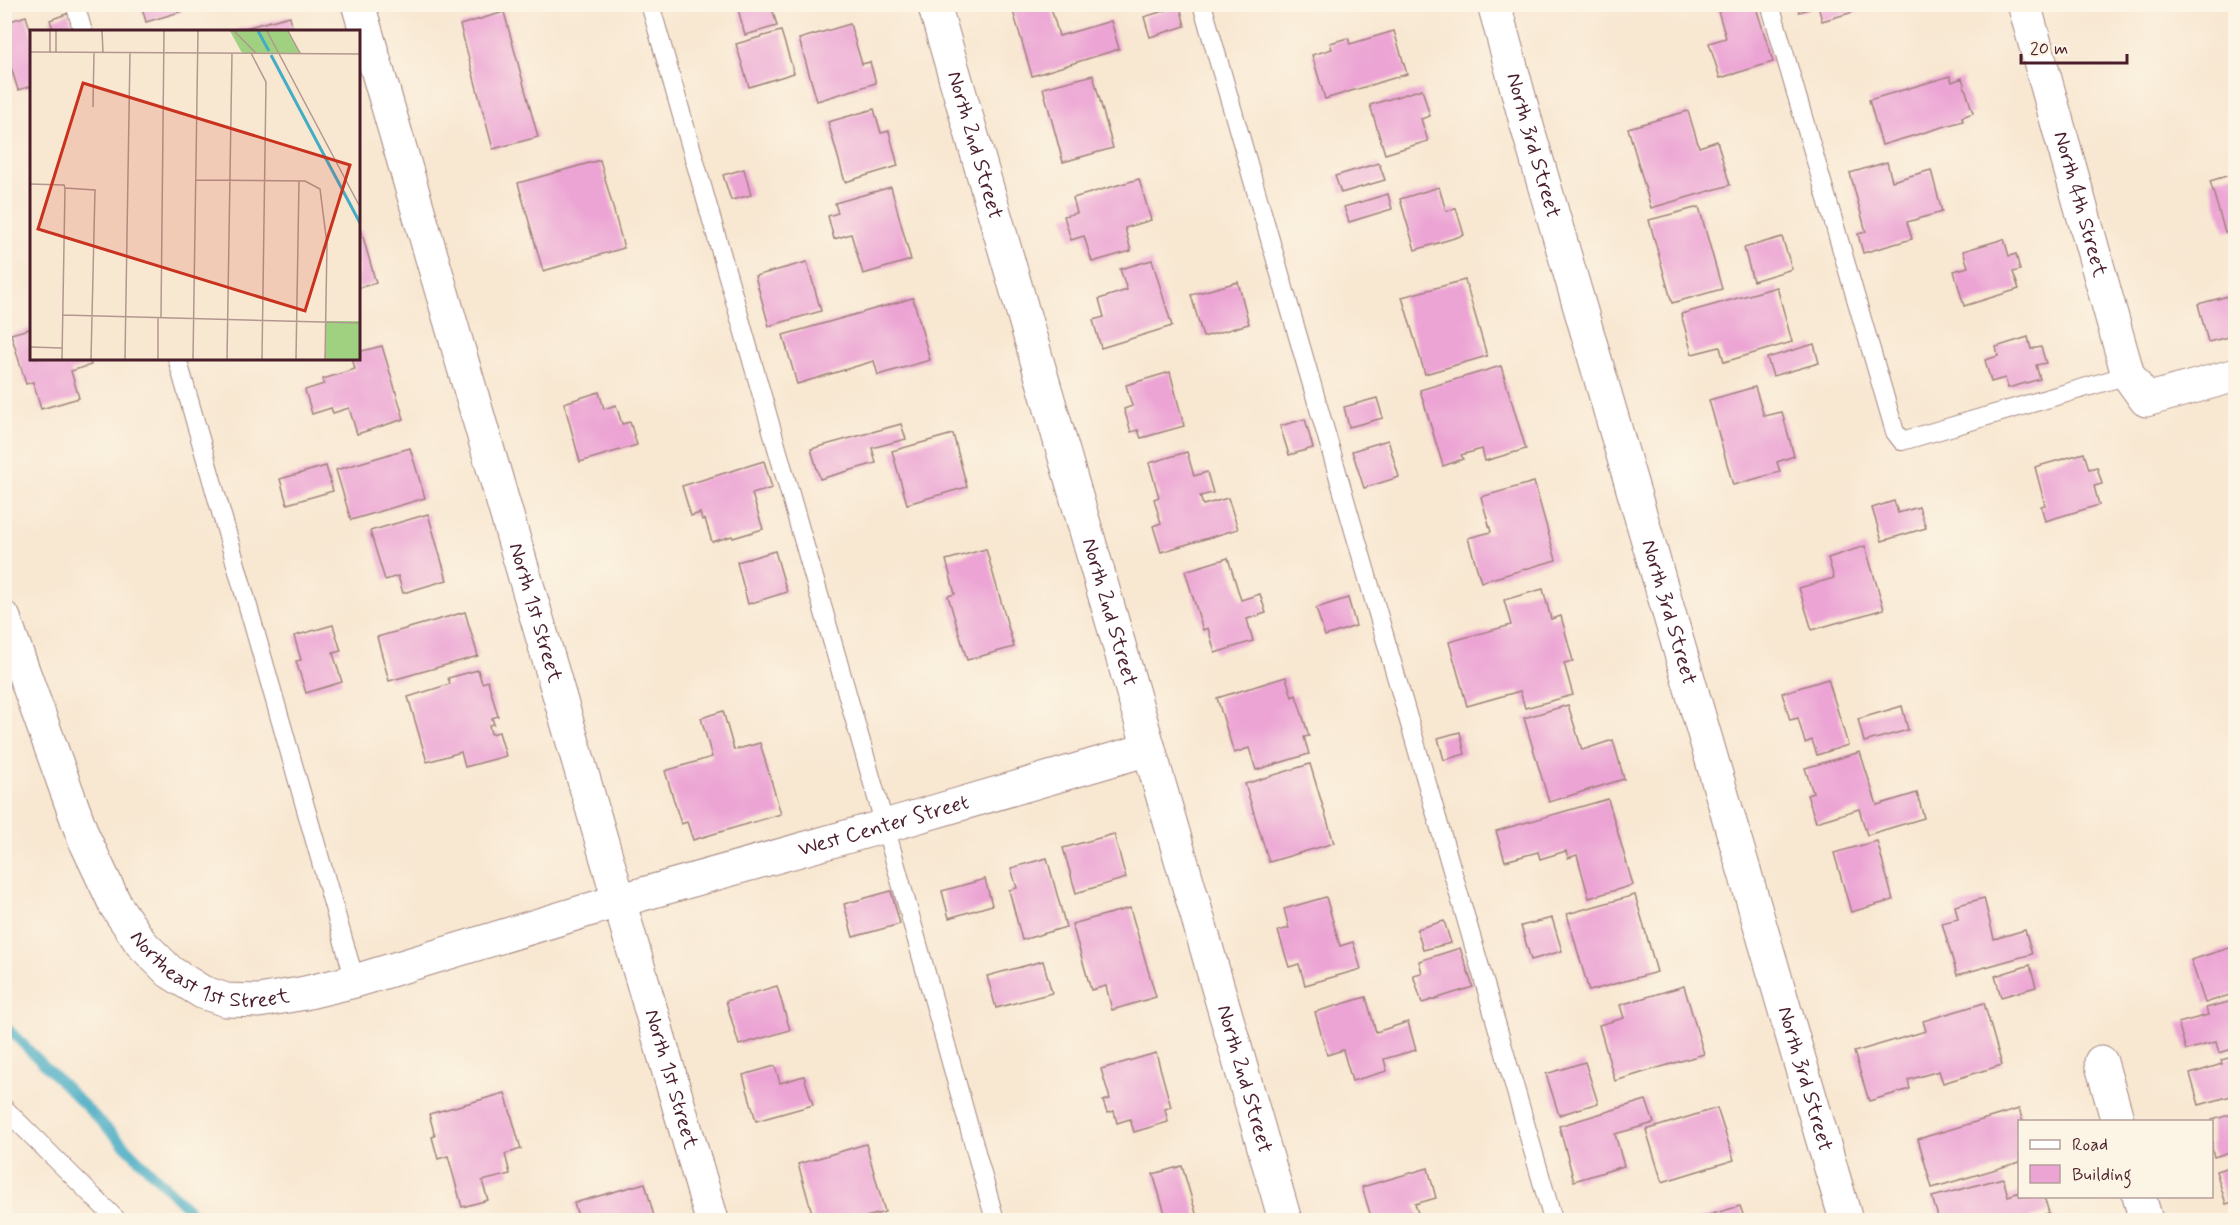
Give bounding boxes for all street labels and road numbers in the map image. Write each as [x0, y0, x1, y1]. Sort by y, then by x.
street label: North 2nd Street [940, 68, 1009, 223]
street label: North 3rd Street [1499, 70, 1567, 222]
street label: North 4th Street [2046, 128, 2114, 281]
street label: North 2nd Street [1075, 535, 1144, 690]
street label: North 3rd Street [1634, 537, 1703, 688]
street label: North 1st Street [502, 540, 569, 686]
street label: West Center Street [795, 788, 972, 864]
street label: Northeast 1st Street [123, 926, 292, 1015]
street label: North 2nd Street [1210, 1002, 1279, 1156]
street label: North 3rd Street [1770, 1003, 1839, 1155]
street label: North 1st Street [637, 1006, 705, 1153]

